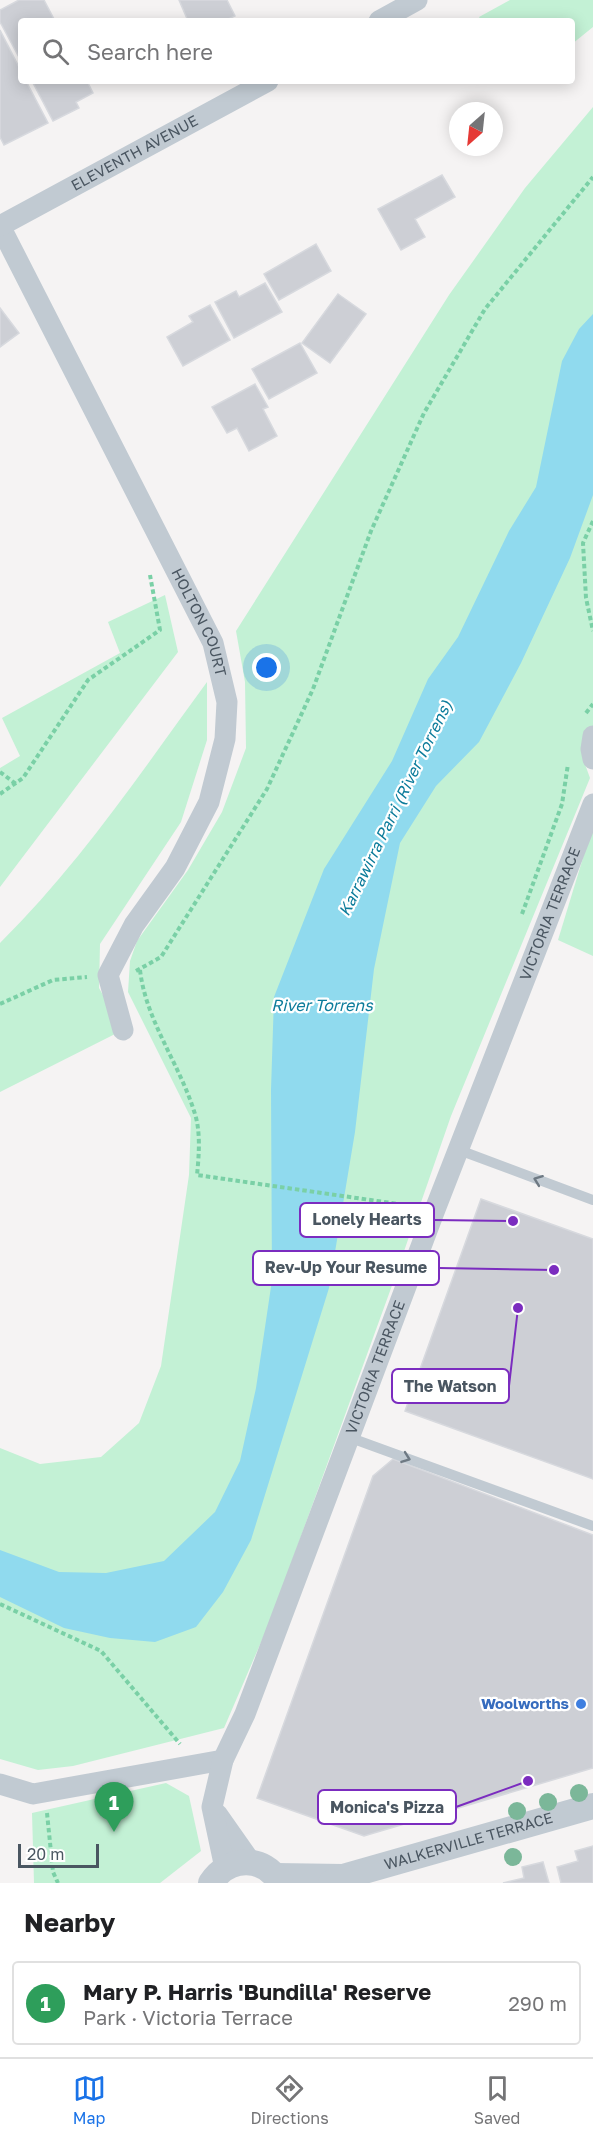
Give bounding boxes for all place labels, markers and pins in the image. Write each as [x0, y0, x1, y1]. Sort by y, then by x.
callout: Lonely Hearts [300, 1203, 434, 1237]
callout: Rev-Up Your Resume [253, 1251, 439, 1285]
callout: The Watson [392, 1369, 509, 1403]
place label: Woolworths [481, 1694, 569, 1712]
marker: Woolworths [574, 1697, 588, 1711]
pin: 1 [94, 1782, 134, 1832]
callout: Monica's Pizza [318, 1790, 456, 1824]

